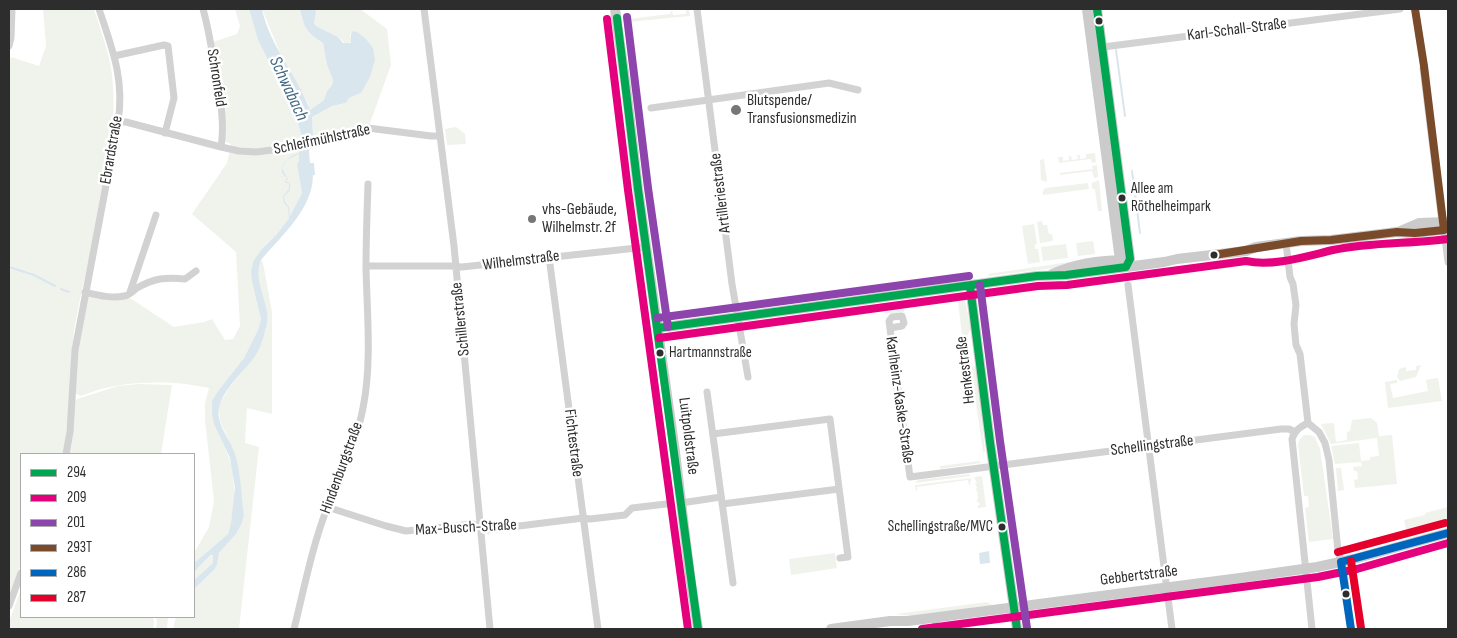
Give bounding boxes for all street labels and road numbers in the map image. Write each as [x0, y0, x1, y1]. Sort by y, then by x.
street label: Karl-Schall-Straße [1186, 14, 1288, 46]
street label: Schronfeld [202, 48, 230, 108]
street label: Ebrardstraße [97, 114, 127, 186]
street label: Schleifmühlstraße [272, 120, 372, 160]
street label: Artilleriestraße [707, 152, 735, 234]
street label: Wilhelmstraße [482, 247, 560, 275]
street label: Schillerstraße [448, 281, 474, 357]
street label: Karlheinz-Kaske-Straße [881, 335, 917, 465]
street label: Henkestraße [952, 335, 980, 405]
street label: Luitpoldstraße [674, 396, 702, 476]
street label: Fichtestraße [559, 408, 587, 478]
street label: Hindenburgstraße [317, 420, 367, 516]
street label: Schellingstraße [1109, 431, 1195, 461]
street label: Max-Busch-Straße [415, 516, 517, 540]
street label: Gebbertstraße [1099, 562, 1179, 590]

